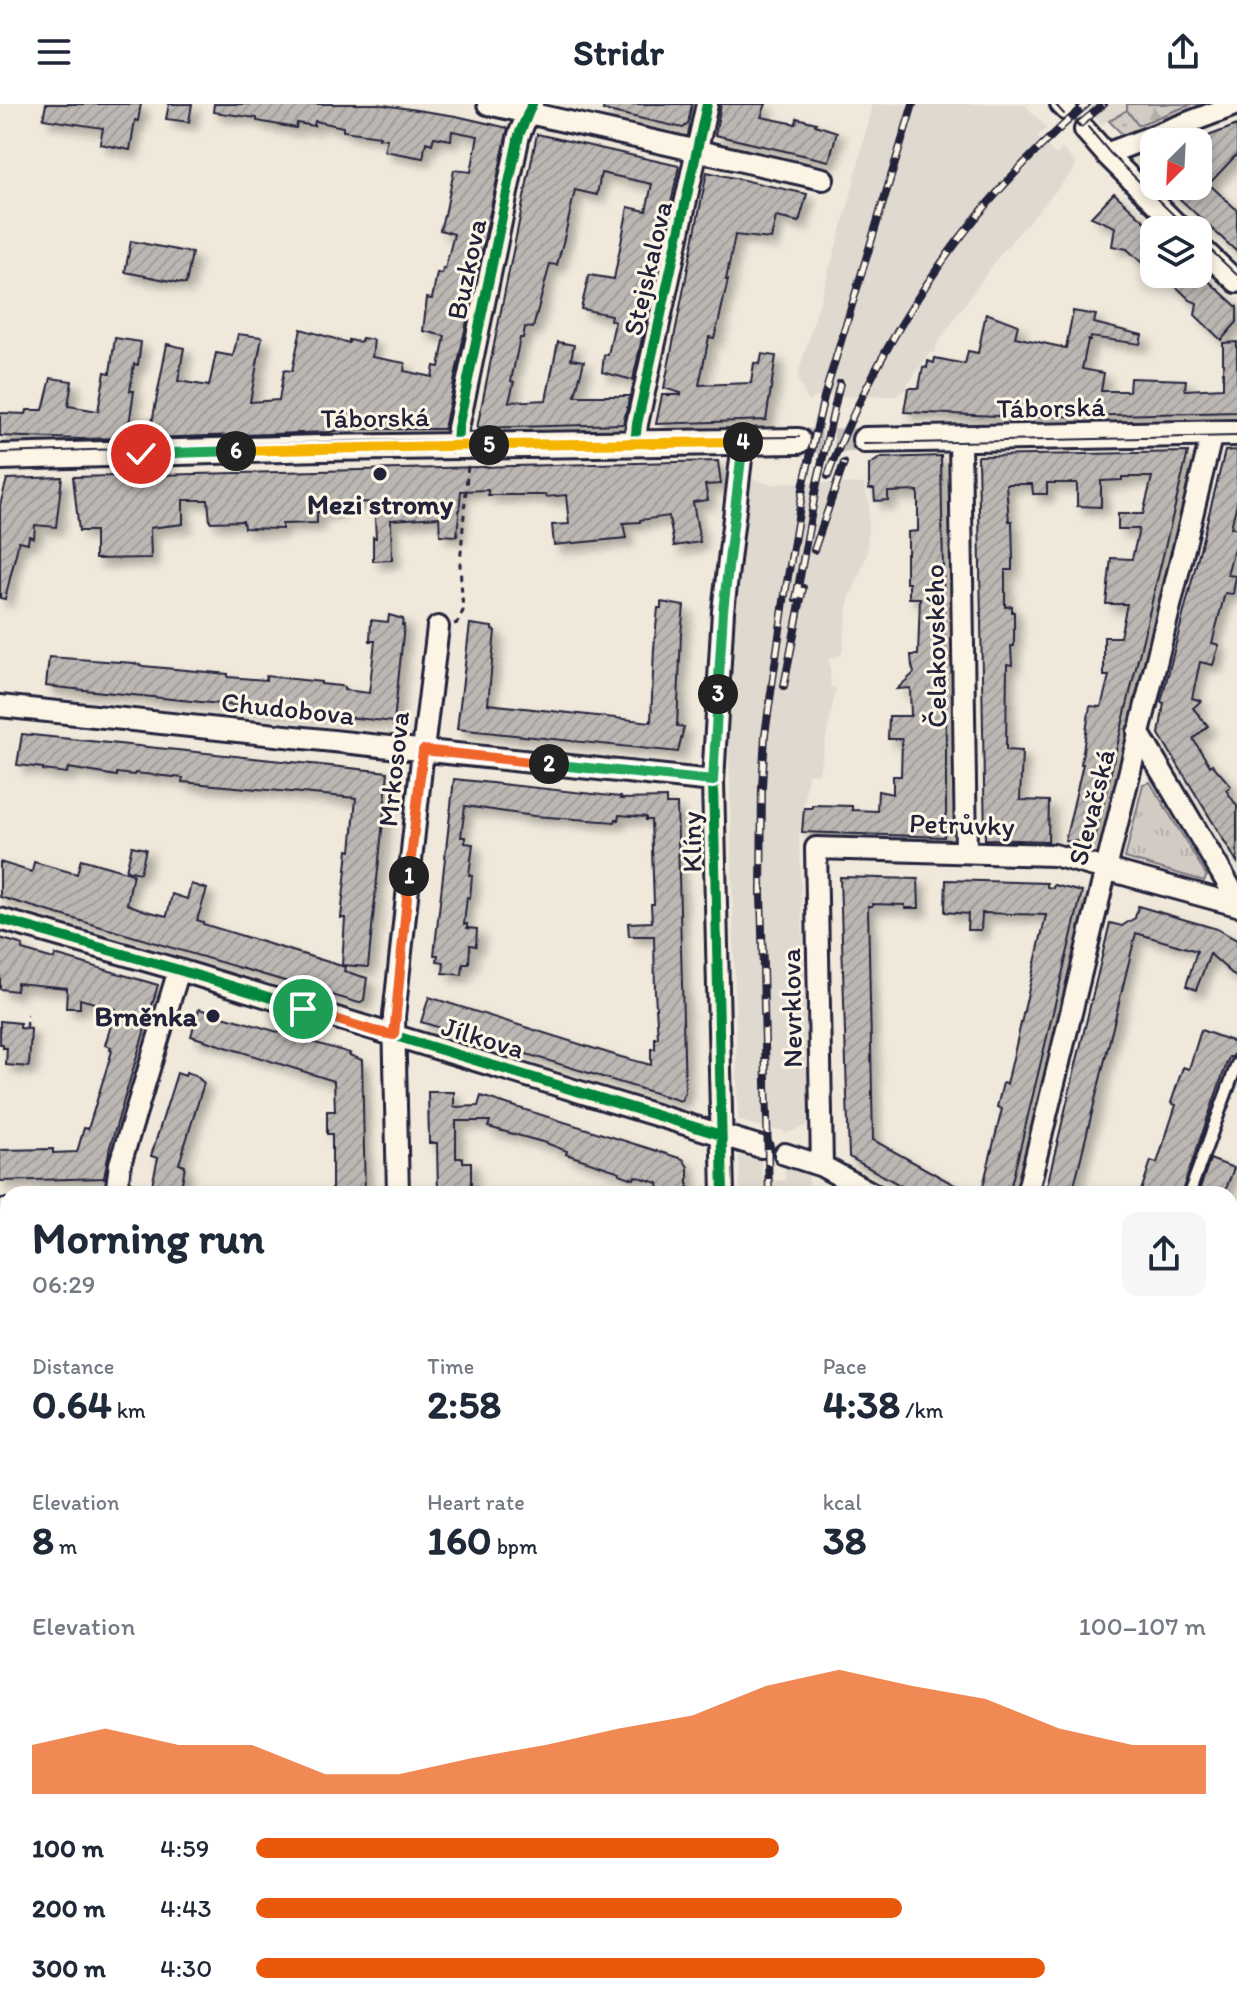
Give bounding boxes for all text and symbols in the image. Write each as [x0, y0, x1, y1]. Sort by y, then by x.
icon: menu [32, 30, 76, 74]
icon: share [1161, 30, 1205, 74]
text: Stridr [573, 31, 664, 74]
north arrow [1140, 128, 1212, 200]
map controls [1140, 128, 1212, 288]
street label: Stejskalova [615, 197, 679, 339]
street label: Buzkova [439, 215, 493, 323]
button: layers [1140, 216, 1212, 288]
street label: Táborská [996, 389, 1106, 425]
street label: Táborská [320, 399, 430, 435]
pin [107, 420, 175, 488]
pin: 4 [723, 422, 763, 462]
pin: 5 [469, 425, 509, 465]
text: 4 [736, 428, 750, 455]
pin: 6 [216, 431, 256, 471]
text: 5 [483, 431, 495, 458]
icon: check [119, 432, 163, 476]
text: 6 [230, 437, 242, 464]
marker: Mezi stromy [371, 465, 389, 483]
place label: Mezi stromy [307, 487, 454, 521]
street label: Čelakovského [917, 564, 953, 728]
pin: 3 [698, 674, 738, 714]
text: 3 [712, 680, 724, 707]
street label: Chudobova [220, 684, 357, 732]
street label: Mrkosova [370, 709, 416, 828]
pin: 2 [529, 744, 569, 784]
street label: Slevačská [1060, 745, 1122, 869]
text: 2 [543, 750, 555, 777]
street label: Petrůvky [909, 805, 1015, 843]
street label: Klíny [673, 811, 709, 873]
pin: 1 [389, 856, 429, 896]
text: 1 [404, 862, 414, 889]
street label: Nevrklova [773, 947, 809, 1068]
pin [269, 975, 337, 1043]
icon: arrive [281, 987, 325, 1031]
place label: Brněnka [95, 999, 197, 1033]
marker: Brněnka [204, 1007, 222, 1025]
street label: Jílkova [438, 1008, 528, 1066]
text: Morning run [32, 1211, 265, 1264]
button: share [1122, 1212, 1206, 1296]
text: 06:29 [32, 1268, 95, 1300]
text: Distance [32, 1353, 114, 1380]
text: Time [427, 1353, 474, 1380]
text: Pace [823, 1353, 867, 1380]
text: 0.64 [32, 1380, 112, 1428]
text: 2:58 [427, 1380, 501, 1428]
text: 4:38 [823, 1380, 900, 1428]
text: km [112, 1397, 146, 1424]
text: /km [900, 1397, 944, 1424]
text: Elevation [32, 1489, 119, 1516]
text: Heart rate [427, 1489, 525, 1516]
text: kcal [823, 1489, 862, 1516]
text: 8 [32, 1516, 54, 1564]
text: 160 [427, 1516, 492, 1564]
text: 38 [823, 1516, 866, 1564]
text: m [54, 1533, 77, 1560]
text: bpm [492, 1533, 537, 1560]
text: Elevation [32, 1610, 135, 1642]
text: 100–107 m [1079, 1610, 1206, 1642]
text: 100 m [32, 1832, 104, 1864]
text: 4:59 [160, 1832, 209, 1864]
text: 200 m [32, 1892, 105, 1924]
text: 4:43 [160, 1892, 212, 1924]
text: 300 m [32, 1952, 106, 1984]
text: 4:30 [160, 1952, 212, 1984]

